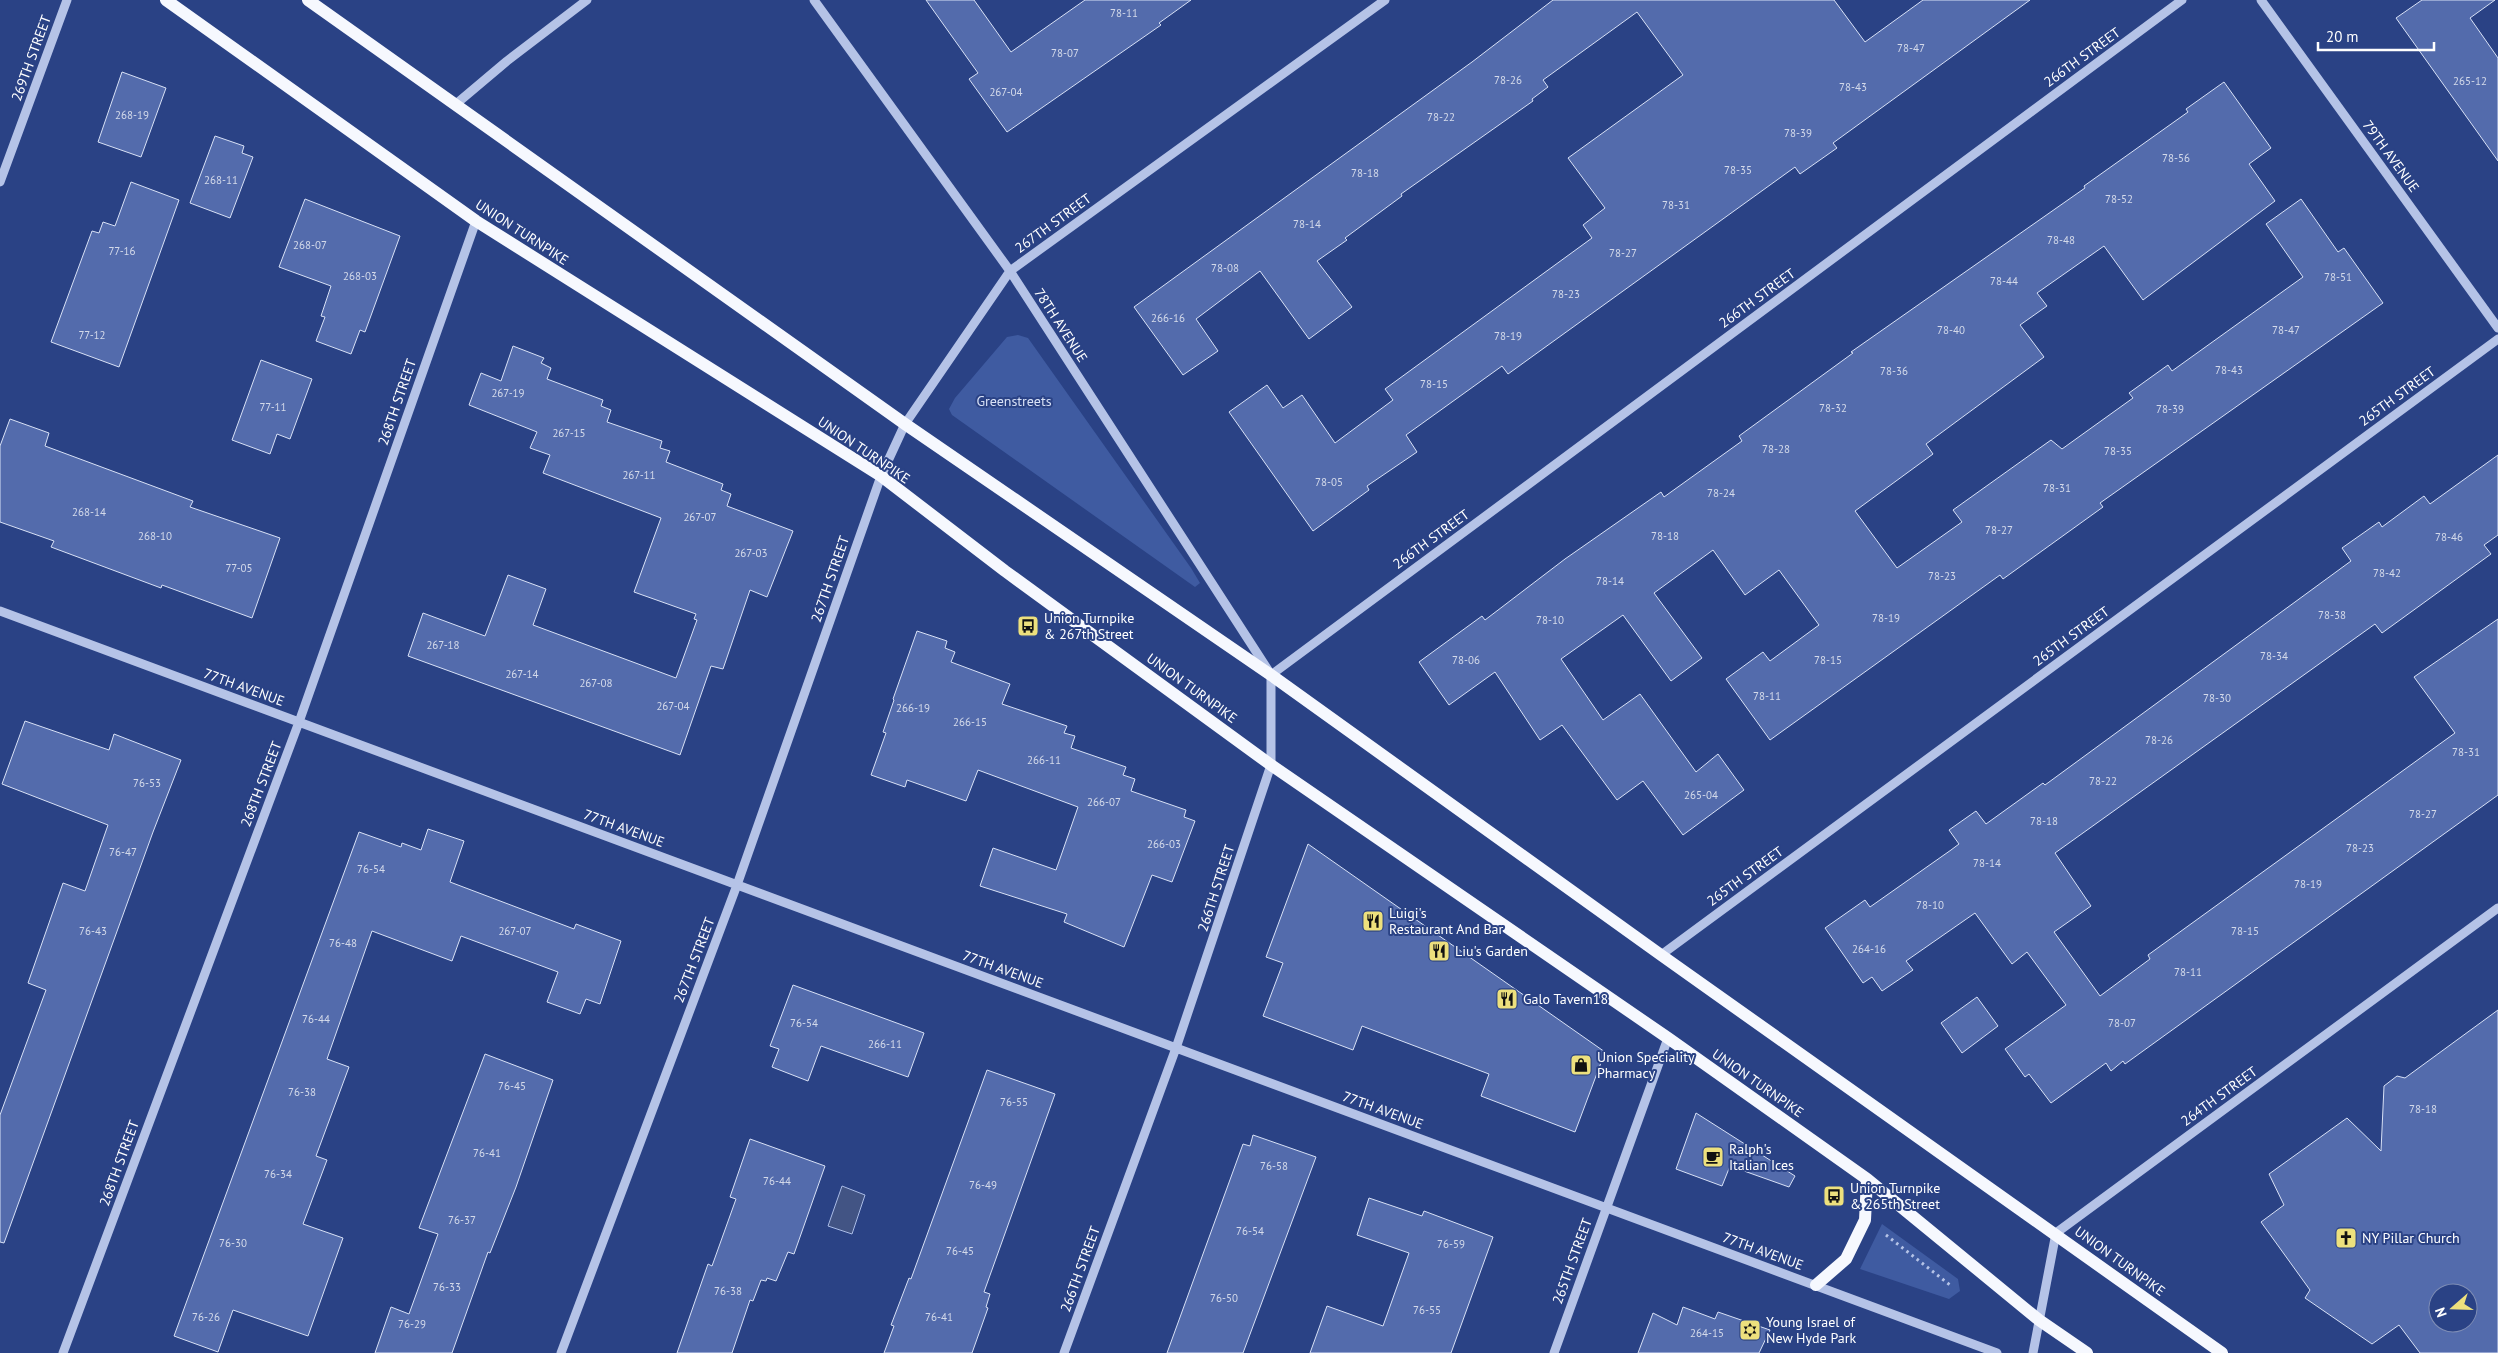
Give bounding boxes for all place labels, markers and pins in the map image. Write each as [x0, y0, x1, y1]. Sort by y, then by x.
place label: Union Turnpike & 267th Street [1044, 609, 1134, 643]
bus stop icon: Union Turnpike & 267th Street [1016, 614, 1040, 638]
place label: Luigi's Restaurant And Bar [1389, 904, 1504, 938]
restaurant icon: Luigi's Restaurant And Bar [1361, 909, 1385, 933]
restaurant icon: Liu's Garden [1427, 939, 1451, 963]
place label: Liu's Garden [1455, 942, 1528, 960]
restaurant icon: Galo Tavern18 [1495, 987, 1519, 1011]
place label: Galo Tavern18 [1523, 990, 1608, 1008]
place label: Union Speciality Pharmacy [1597, 1048, 1695, 1082]
shop icon: Union Speciality Pharmacy [1569, 1053, 1593, 1077]
place label: Ralph's Italian Ices [1729, 1140, 1794, 1174]
cafe icon: Ralph's Italian Ices [1701, 1145, 1725, 1169]
place label: Union Turnpike & 265th Street [1850, 1179, 1940, 1213]
bus stop icon: Union Turnpike & 265th Street [1822, 1184, 1846, 1208]
church icon: NY Pillar Church [2334, 1226, 2358, 1250]
place label: NY Pillar Church [2362, 1229, 2460, 1247]
place label: Young Israel of New Hyde Park [1766, 1313, 1856, 1347]
synagogue icon: Young Israel of New Hyde Park [1738, 1318, 1762, 1342]

